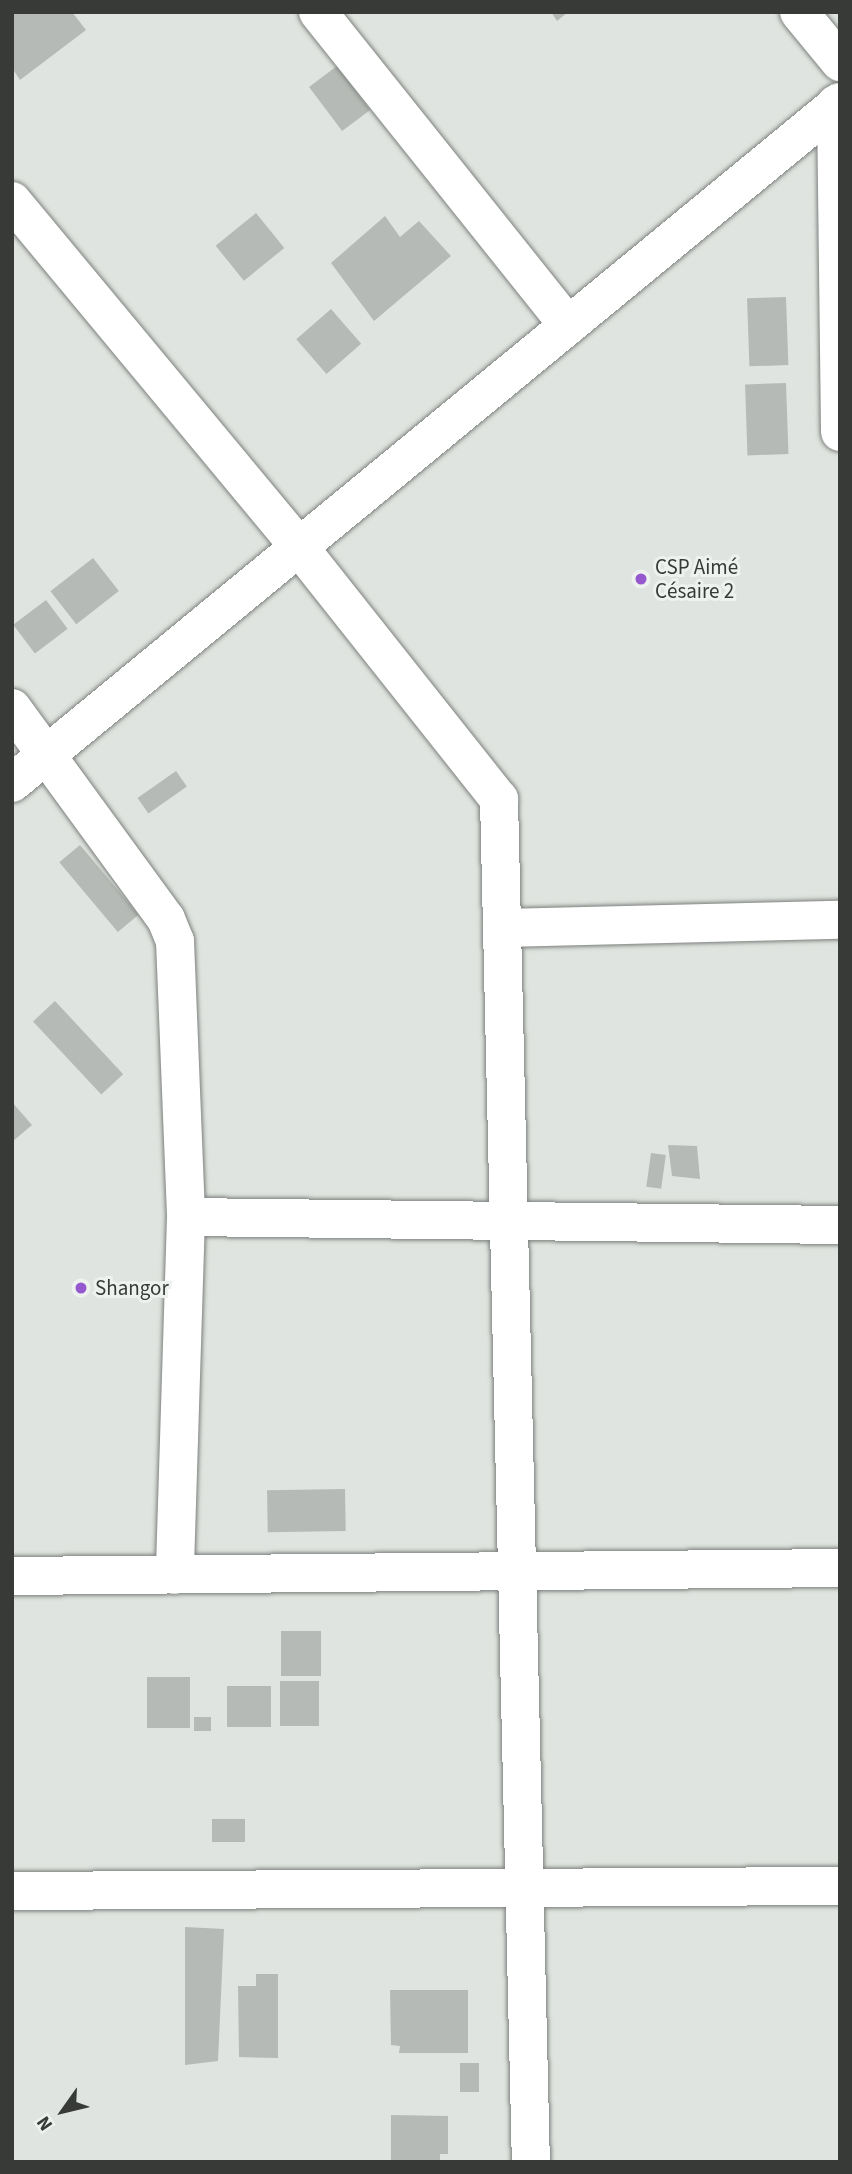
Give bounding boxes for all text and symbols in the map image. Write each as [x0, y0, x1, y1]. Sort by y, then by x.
place label: CSP Aimé Césaire 2 [655, 554, 738, 604]
marker: CSP Aimé Césaire 2 [633, 571, 649, 587]
place label: Shangor [95, 1275, 169, 1301]
marker: Shangor [73, 1280, 89, 1296]
north arrow [28, 2076, 98, 2146]
text: N [30, 2110, 60, 2136]

